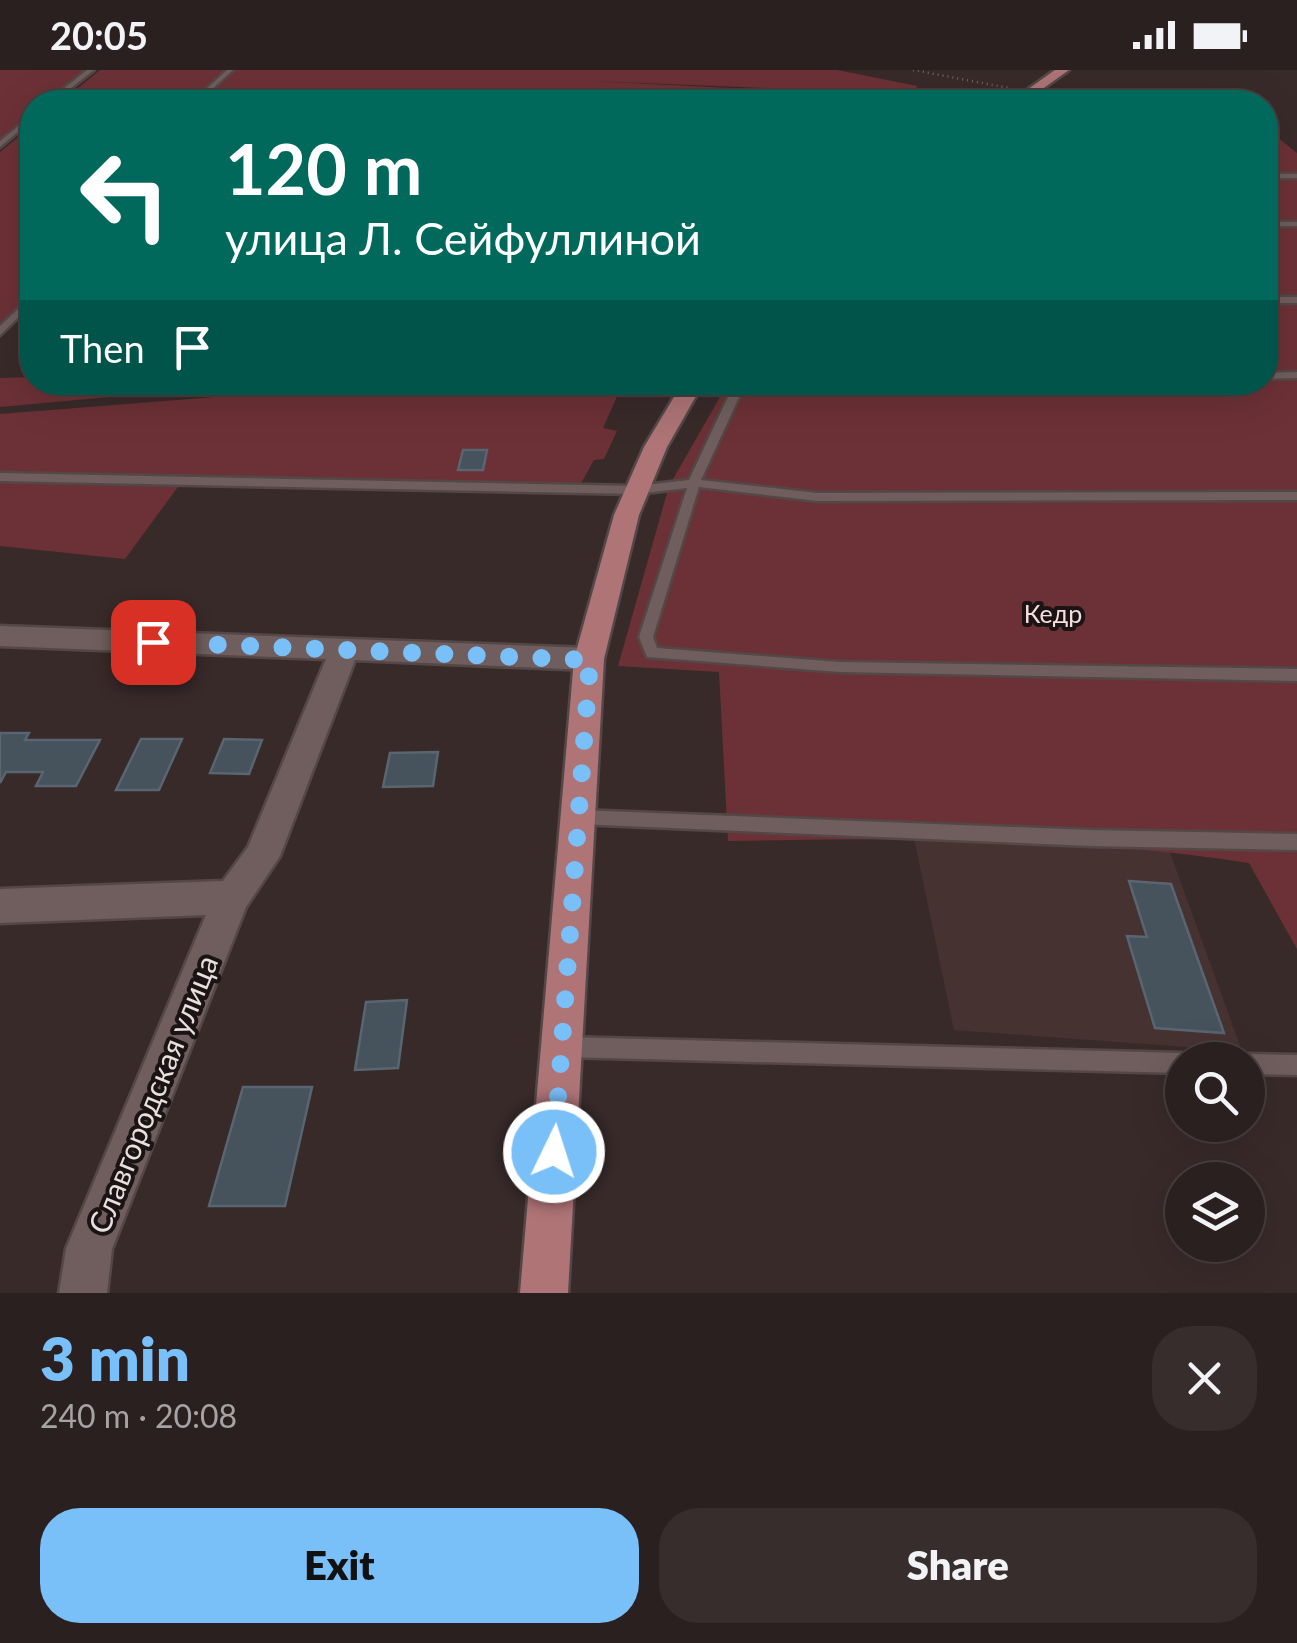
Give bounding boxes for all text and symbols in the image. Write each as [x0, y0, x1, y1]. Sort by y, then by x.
text: 20:05 [50, 12, 148, 58]
text: 120 m [225, 126, 422, 210]
icon: left [60, 130, 190, 260]
text: улица Л. Сейфуллиной [225, 211, 701, 265]
icon: arrive [165, 320, 220, 375]
text: Then [60, 325, 145, 371]
park label: Кедр [1024, 598, 1082, 628]
pin [111, 600, 196, 685]
icon: arrive [126, 615, 181, 670]
street label: Славгородская улица [80, 950, 224, 1238]
map controls [1165, 1042, 1265, 1262]
button: search [1165, 1042, 1265, 1142]
position arrow [502, 1100, 606, 1204]
button: layers [1165, 1162, 1265, 1262]
text: 3 min [40, 1322, 190, 1394]
button: close [1152, 1326, 1257, 1431]
text: 240 m · 20:08 [40, 1396, 237, 1435]
button: Exit [40, 1508, 639, 1623]
button: Share [659, 1508, 1257, 1623]

